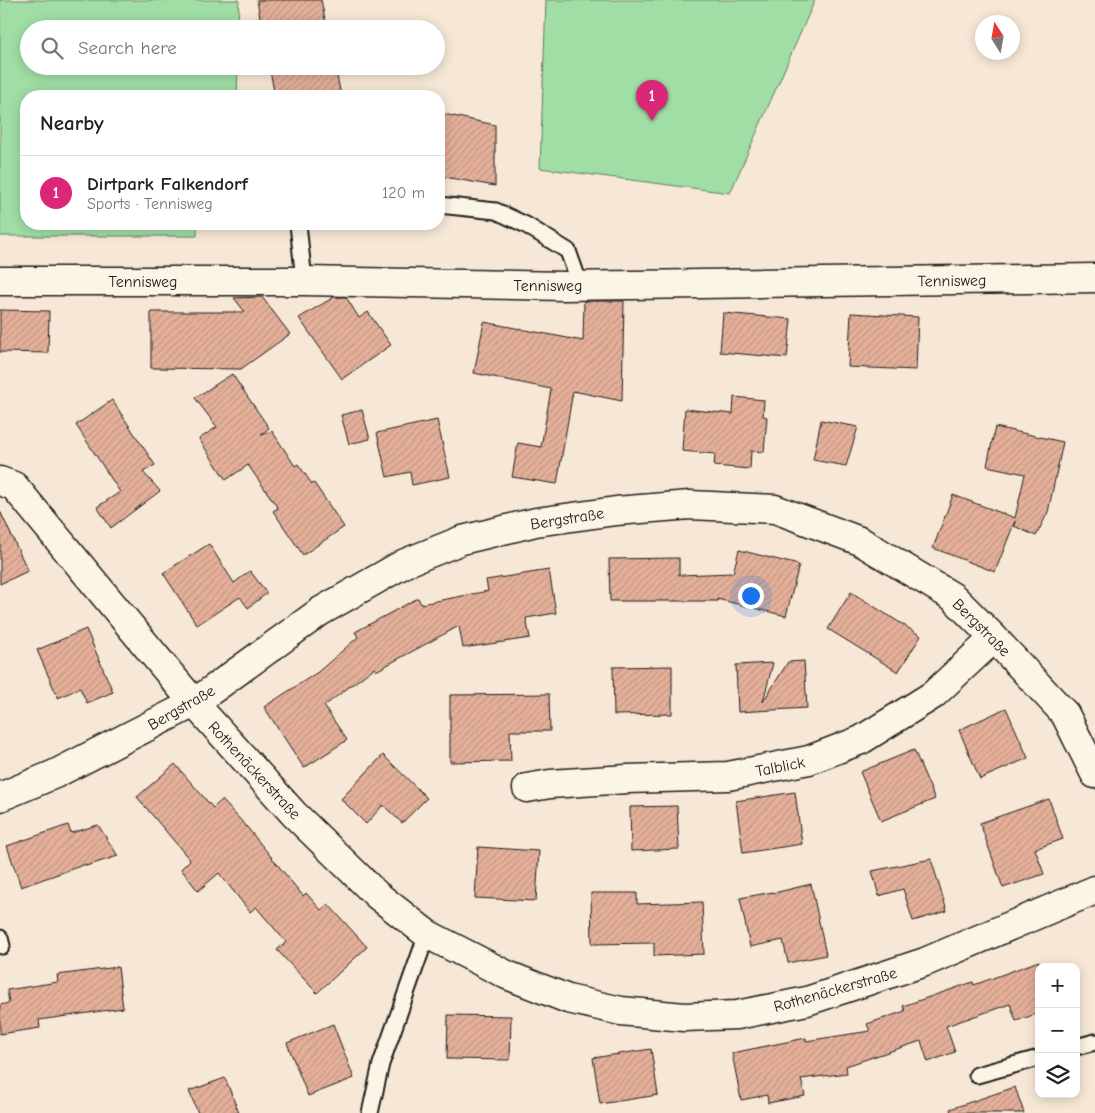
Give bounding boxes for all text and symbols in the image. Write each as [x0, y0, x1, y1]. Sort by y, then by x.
north arrow [975, 15, 1020, 60]
search box [20, 20, 445, 75]
icon: search [38, 34, 66, 62]
text: Search here [78, 37, 177, 59]
pin: 1 [636, 80, 668, 121]
text: Nearby [40, 111, 104, 135]
text: Dirtpark Falkendorf [87, 173, 248, 195]
text: 1 [53, 184, 59, 202]
text: 120 m [382, 184, 425, 202]
text: Sports · Tennisweg [87, 195, 213, 213]
street label: Tennisweg [917, 271, 987, 291]
street label: Tennisweg [109, 273, 177, 291]
street label: Tennisweg [514, 277, 582, 295]
street label: Bergstraße [529, 504, 605, 534]
your location [738, 583, 764, 609]
street label: Bergstraße [949, 595, 1014, 660]
street label: Bergstraße [145, 682, 218, 734]
street label: Rothenäckerstraße [204, 718, 304, 823]
street label: Talblick [754, 753, 807, 781]
map controls [1035, 963, 1080, 1098]
button: + [1035, 963, 1080, 1008]
street label: Rothenäckerstraße [772, 964, 899, 1016]
button: − [1035, 1008, 1080, 1053]
button: layers [1035, 1053, 1080, 1098]

